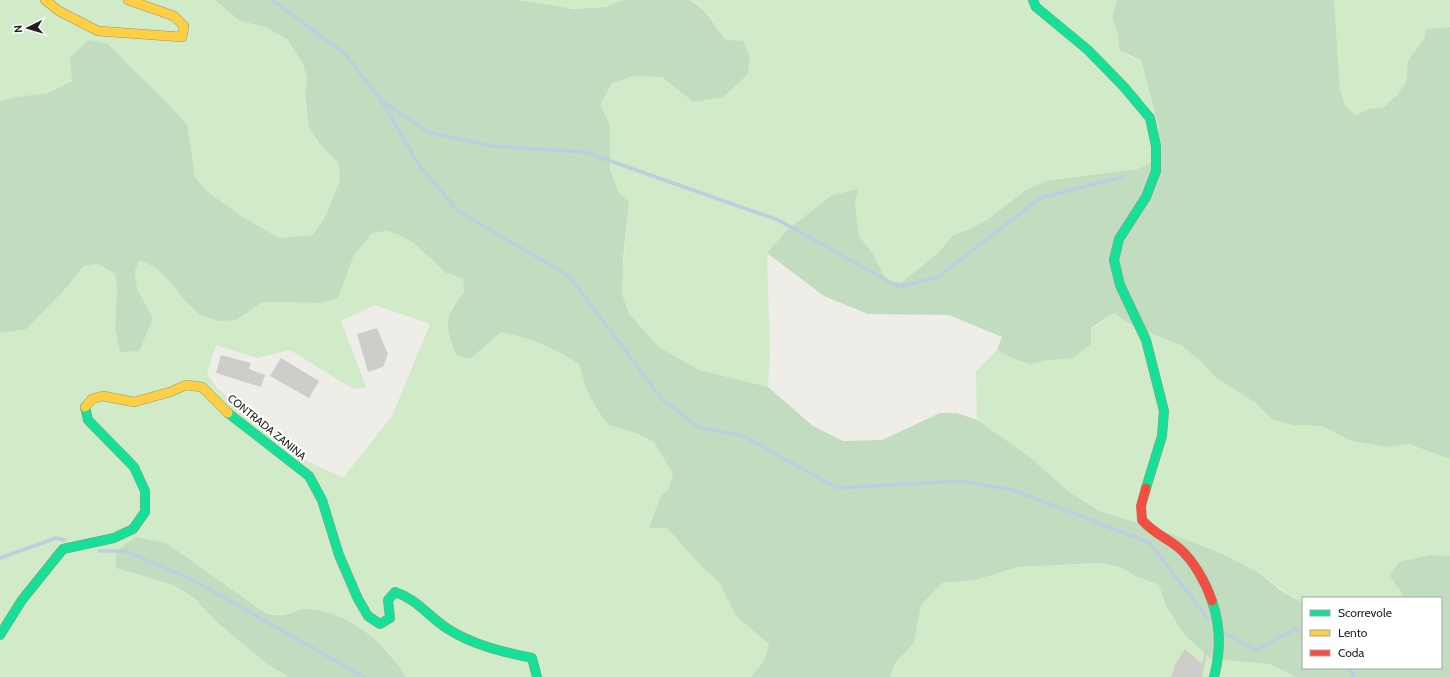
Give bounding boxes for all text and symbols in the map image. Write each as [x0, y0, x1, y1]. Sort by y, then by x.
north arrow [8, 8, 48, 48]
text: N [11, 24, 25, 33]
street label: CONTRADA ZANINA [225, 391, 309, 463]
legend [1302, 597, 1442, 669]
text: Scorrevole [1338, 605, 1392, 620]
text: Lento [1338, 625, 1368, 640]
text: Coda [1338, 645, 1364, 660]

